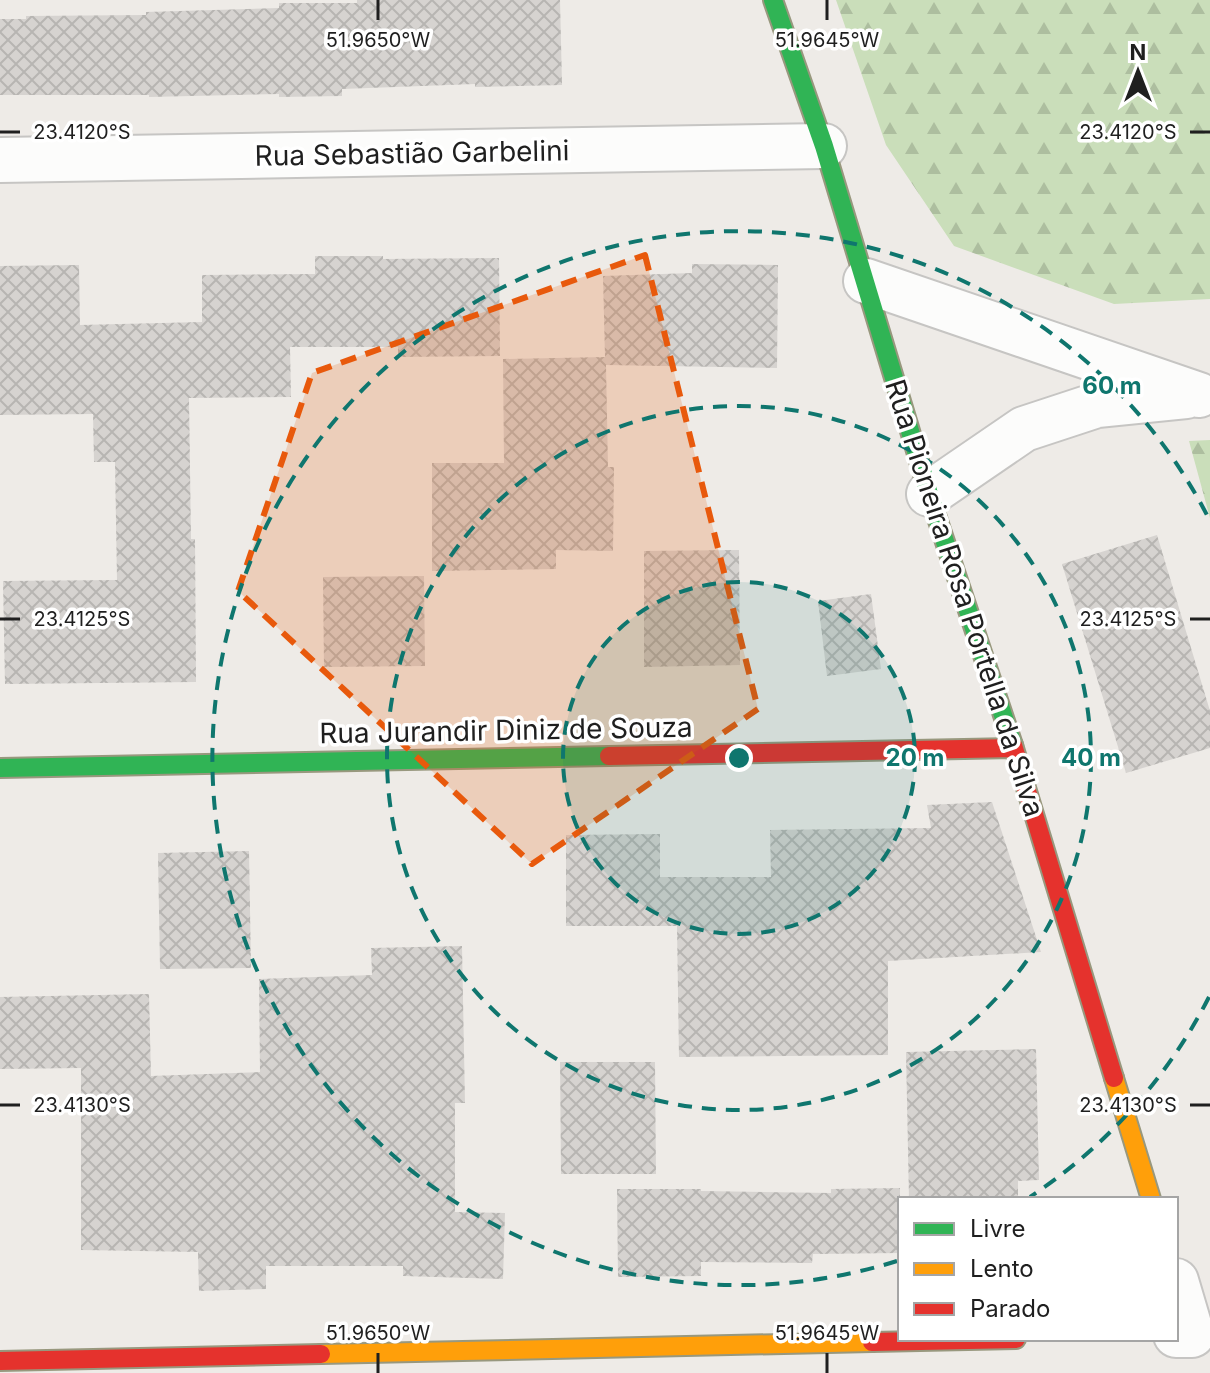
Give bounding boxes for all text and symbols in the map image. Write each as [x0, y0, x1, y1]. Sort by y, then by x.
text: 51.9650°W [326, 28, 430, 52]
text: 51.9645°W [775, 28, 880, 52]
north arrow [1098, 32, 1178, 112]
text: N [1130, 39, 1146, 65]
text: 23.4120°S [33, 120, 131, 144]
text: 23.4120°S [1079, 120, 1177, 144]
street label: Rua Sebastião Garbelini [254, 133, 570, 173]
text: 60 m [1082, 371, 1142, 400]
street label: Rua Pioneira Rosa Portella da Silva [878, 375, 1052, 821]
text: 23.4125°S [34, 607, 130, 631]
text: 23.4125°S [1080, 607, 1176, 631]
street label: Rua Jurandir Diniz de Souza [319, 710, 693, 750]
text: 20 m [886, 743, 944, 772]
text: 40 m [1061, 743, 1121, 772]
centre of rings [725, 744, 753, 772]
text: 23.4130°S [33, 1093, 131, 1117]
text: 23.4130°S [1079, 1093, 1177, 1117]
legend [898, 1197, 1178, 1341]
text: Livre [970, 1214, 1026, 1243]
text: Lento [970, 1254, 1034, 1283]
text: Parado [970, 1294, 1050, 1323]
text: 51.9650°W [326, 1321, 430, 1345]
text: 51.9645°W [775, 1321, 880, 1345]

